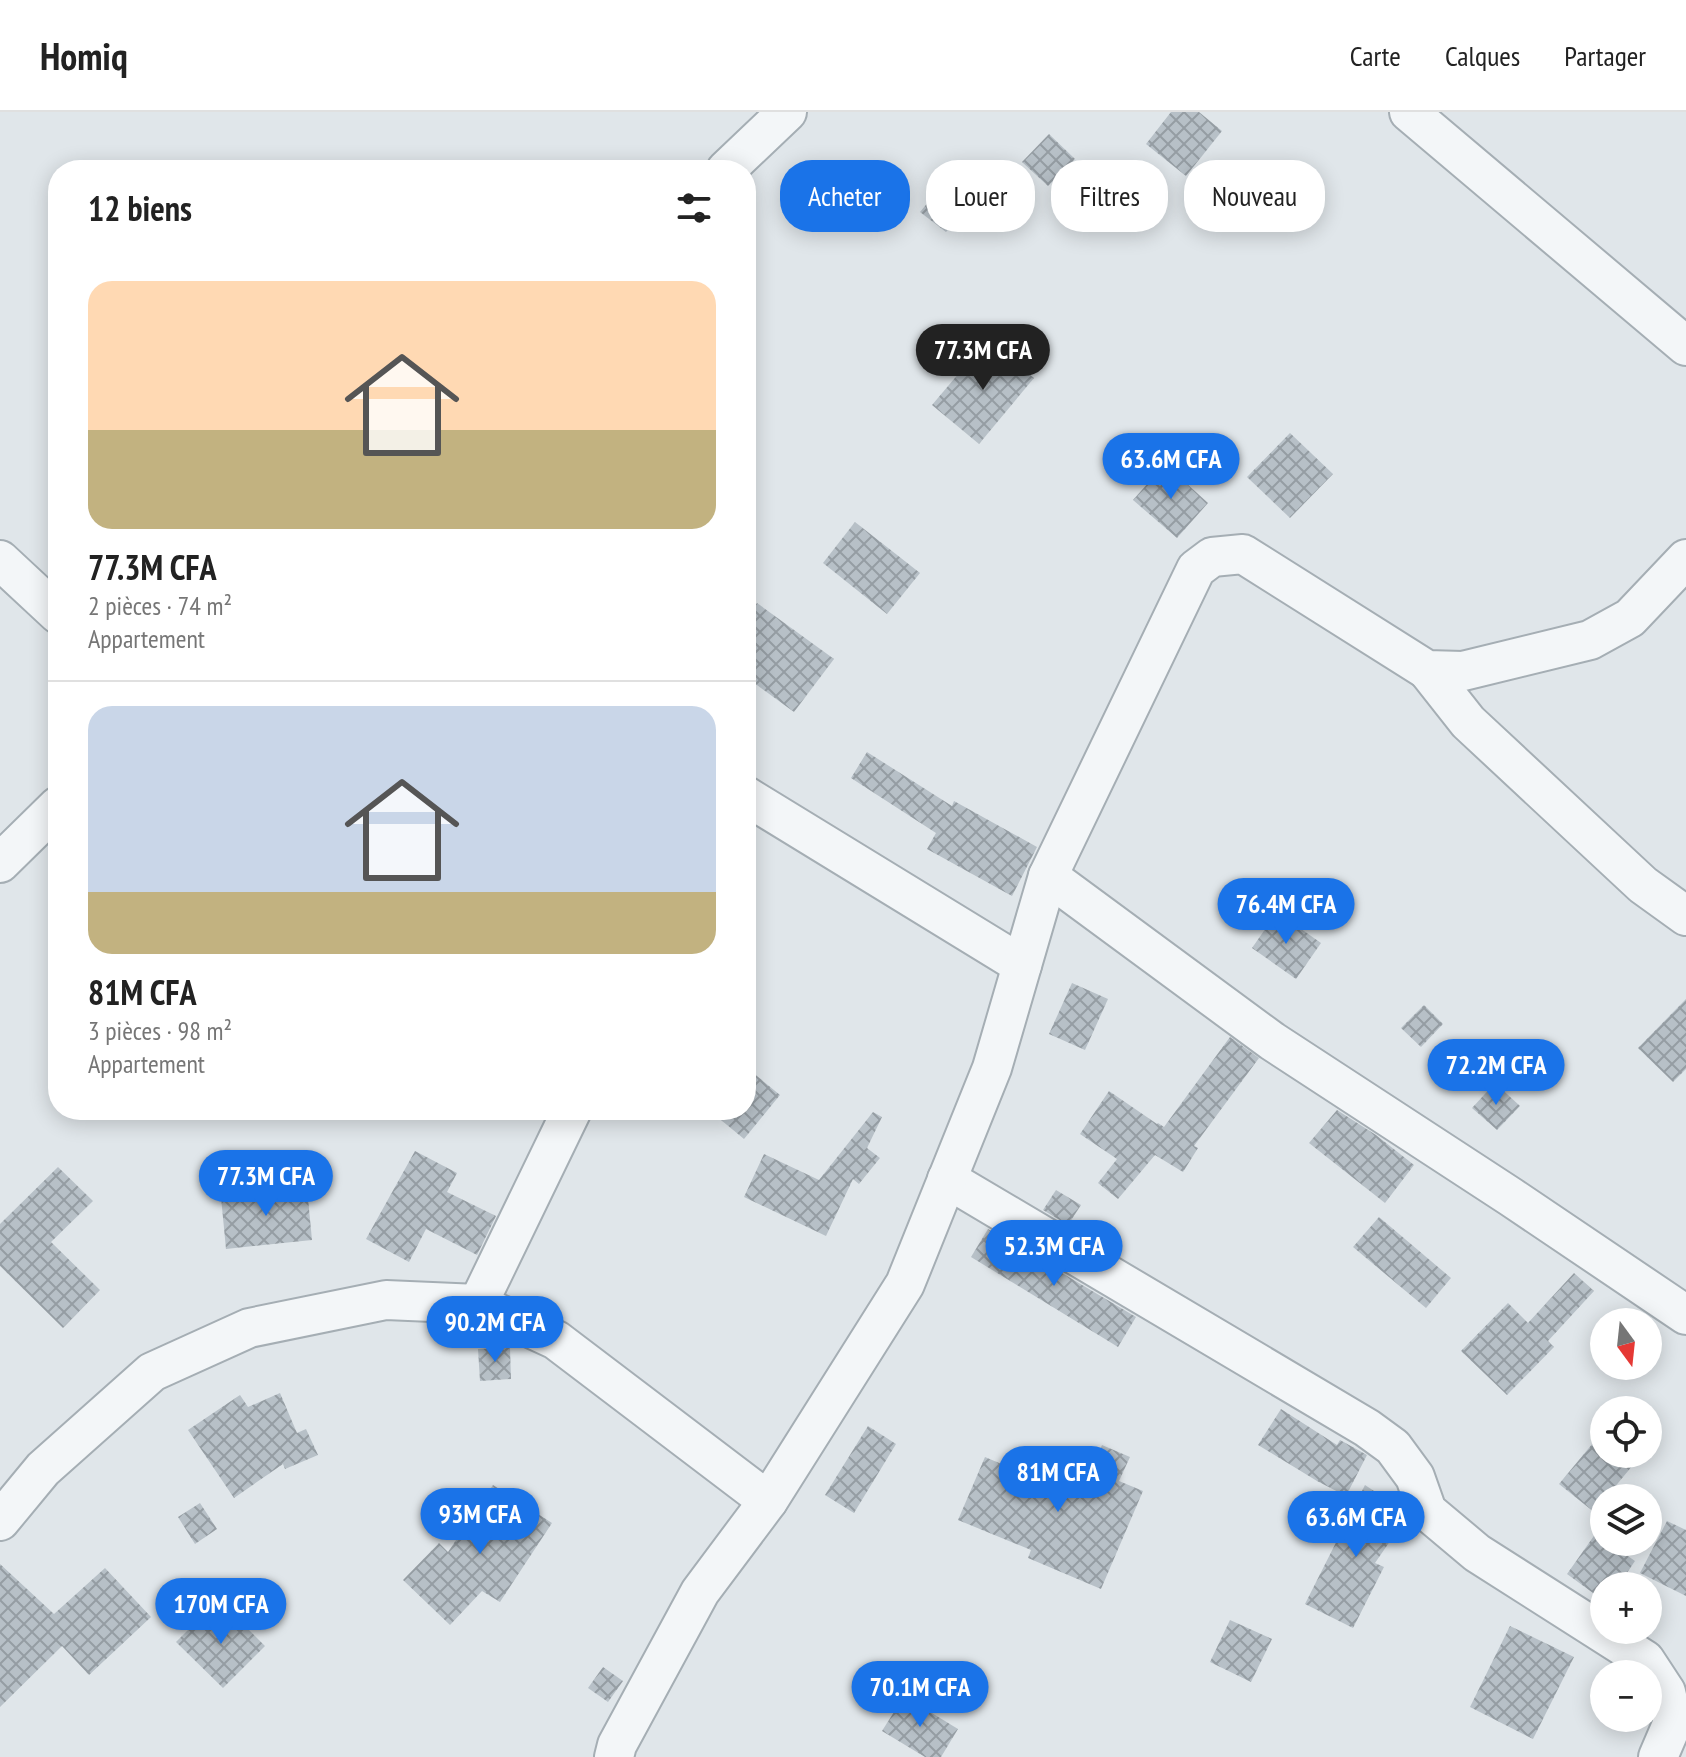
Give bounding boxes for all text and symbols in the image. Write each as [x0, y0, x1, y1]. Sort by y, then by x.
text: Homiq [40, 31, 128, 80]
text: Carte [1350, 37, 1401, 74]
text: Calques [1445, 37, 1520, 74]
text: Partager [1564, 37, 1646, 74]
chip: Acheter [780, 160, 910, 232]
chip: Louer [926, 160, 1035, 232]
chip: Filtres [1051, 160, 1168, 232]
chip: Nouveau [1184, 160, 1325, 232]
text: 12 biens [88, 186, 192, 230]
icon: filters [672, 186, 716, 230]
pin: 77.3M CFA [891, 324, 1075, 392]
icon: home [330, 333, 474, 477]
text: 77.3M CFA [934, 333, 1032, 366]
pin: 63.6M CFA [1079, 433, 1263, 501]
text: 63.6M CFA [1121, 442, 1221, 475]
text: 77.3M CFA [88, 545, 217, 589]
text: 2 pièces · 74 m² [88, 589, 232, 622]
text: Appartement [88, 622, 205, 655]
icon: home [330, 758, 474, 902]
pin: 76.4M CFA [1194, 878, 1378, 946]
text: 76.4M CFA [1236, 887, 1336, 920]
text: 81M CFA [88, 970, 196, 1014]
text: 3 pièces · 98 m² [88, 1014, 232, 1047]
pin: 72.2M CFA [1404, 1039, 1588, 1107]
text: Appartement [88, 1047, 205, 1080]
text: 72.2M CFA [1446, 1048, 1546, 1081]
pin: 77.3M CFA [174, 1150, 358, 1218]
text: 77.3M CFA [217, 1159, 315, 1192]
pin: 52.3M CFA [962, 1220, 1146, 1288]
text: 52.3M CFA [1004, 1229, 1104, 1262]
pin: 90.2M CFA [403, 1296, 587, 1364]
text: 90.2M CFA [445, 1305, 545, 1338]
north arrow [1590, 1308, 1662, 1380]
map controls [1590, 1308, 1662, 1732]
button: locate [1590, 1396, 1662, 1468]
pin: 81M CFA [984, 1446, 1132, 1514]
text: 81M CFA [1017, 1455, 1099, 1488]
button: layers [1590, 1484, 1662, 1556]
pin: 93M CFA [406, 1488, 554, 1556]
pin: 63.6M CFA [1264, 1491, 1448, 1559]
text: 93M CFA [439, 1497, 521, 1530]
text: 63.6M CFA [1306, 1500, 1406, 1533]
button: + [1590, 1572, 1662, 1644]
pin: 170M CFA [138, 1578, 304, 1646]
text: 170M CFA [173, 1587, 269, 1620]
button: − [1590, 1660, 1662, 1732]
pin: 70.1M CFA [828, 1661, 1012, 1729]
text: 70.1M CFA [870, 1670, 970, 1703]

